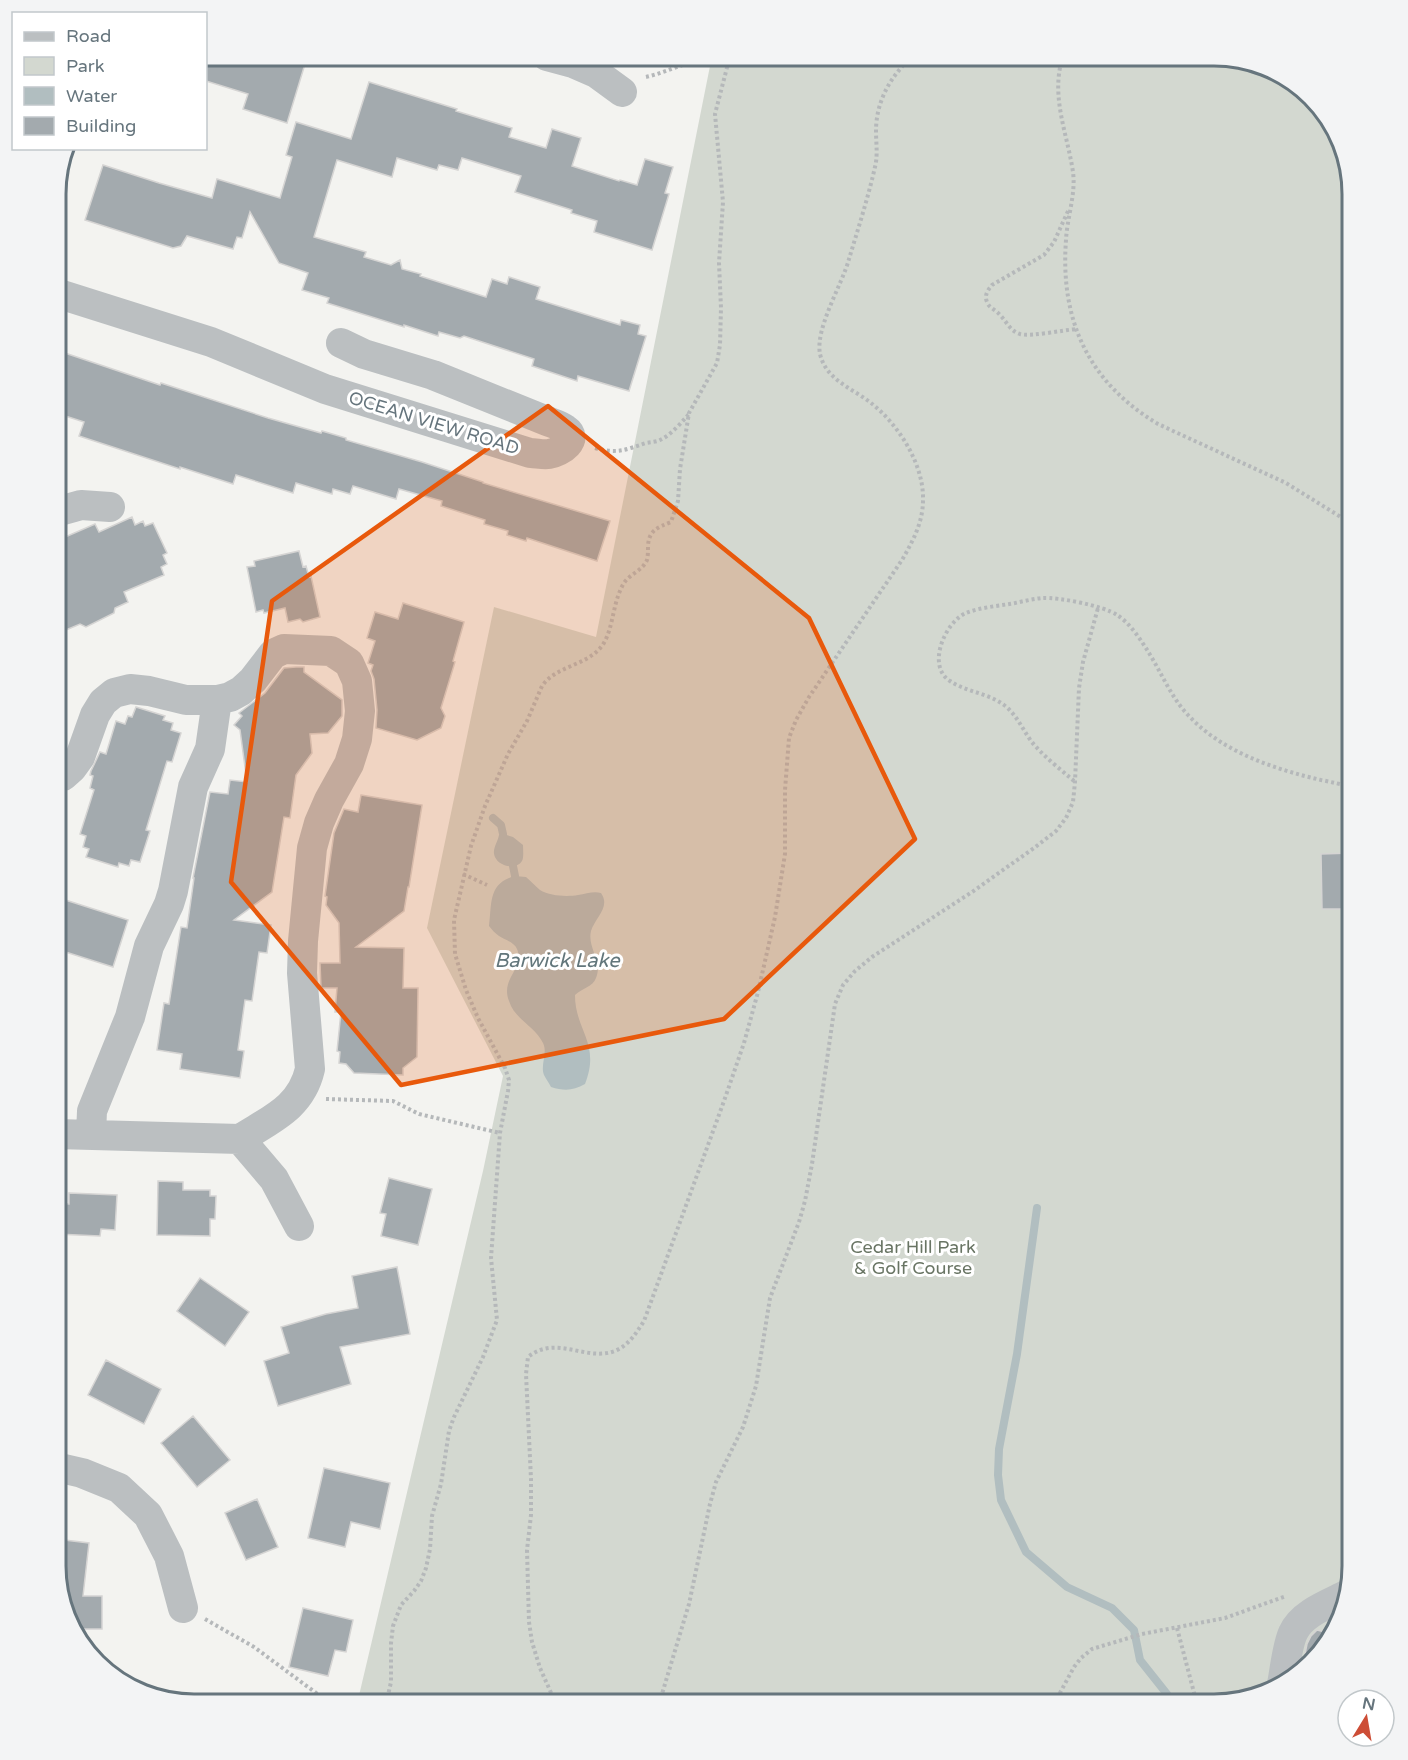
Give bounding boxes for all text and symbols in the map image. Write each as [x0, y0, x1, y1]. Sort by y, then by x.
legend [12, 12, 207, 150]
text: Road [66, 25, 111, 47]
text: Park [66, 55, 105, 77]
text: Water [66, 85, 117, 107]
text: Building [66, 115, 136, 137]
street label: OCEAN VIEW ROAD [346, 387, 522, 459]
water label: Barwick Lake [494, 949, 621, 973]
park label: Cedar Hill Park & Golf Course [850, 1236, 976, 1279]
north arrow [1336, 1688, 1396, 1748]
text: N [1360, 1693, 1377, 1715]

